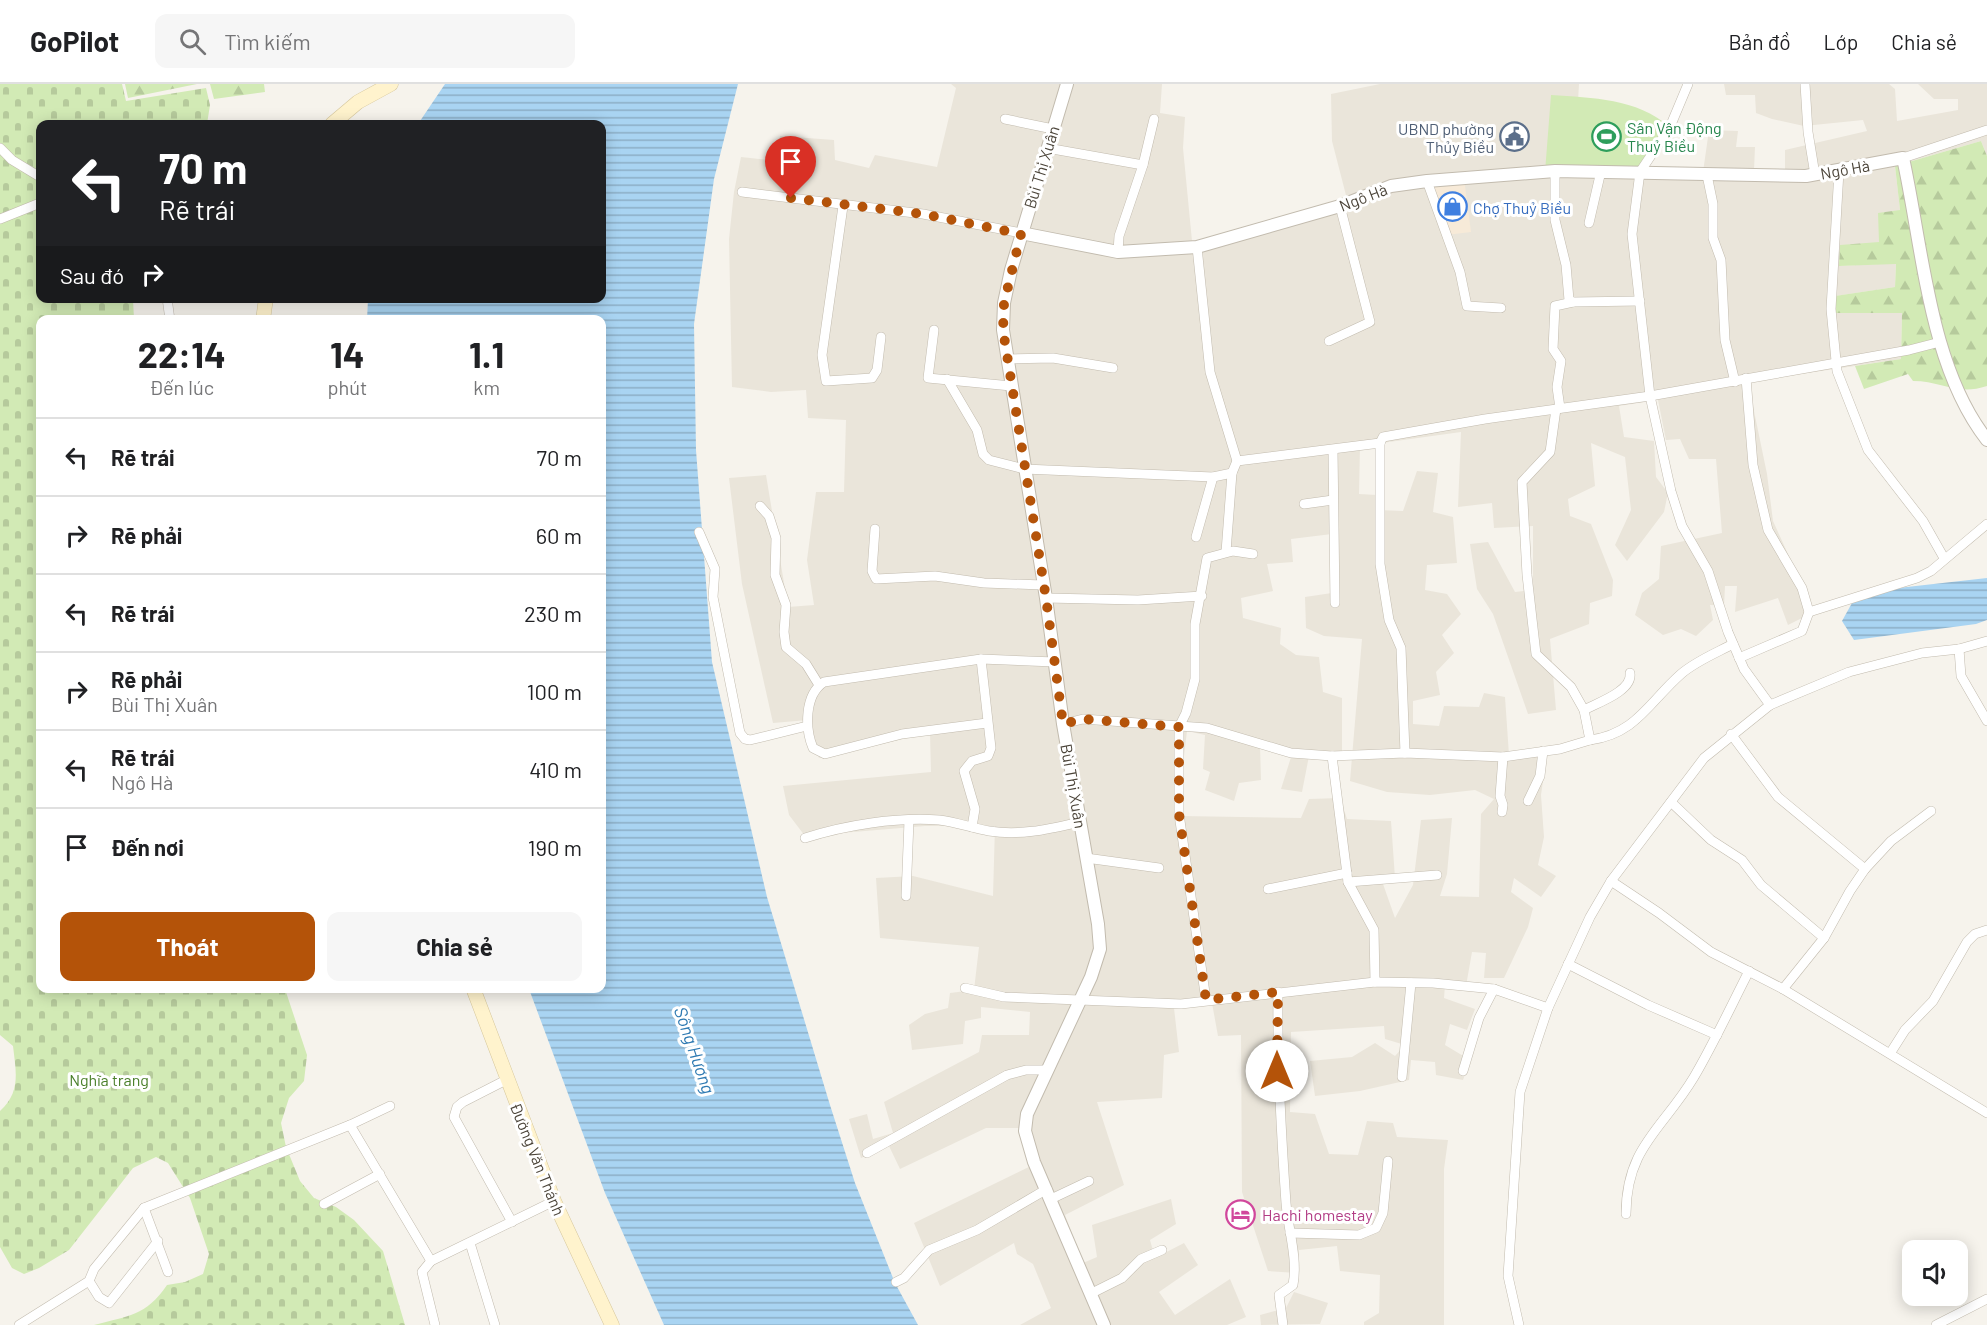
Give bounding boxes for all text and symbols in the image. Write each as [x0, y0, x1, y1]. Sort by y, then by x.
search box [155, 14, 575, 68]
text: GoPilot [30, 24, 119, 58]
icon: search [176, 25, 209, 58]
text: Tìm kiếm [224, 28, 311, 54]
text: Bản đồ [1729, 29, 1791, 54]
text: Lớp [1824, 29, 1858, 54]
text: Chia sẻ [1891, 29, 1957, 54]
place label: Sân Vận Động Thuỷ Biều [1627, 118, 1722, 155]
place label: UBND phường Thủy Biều [1398, 119, 1494, 156]
sports icon: Sân Vận Động Thuỷ Biều [1590, 120, 1622, 152]
public building icon: UBND phường Thủy Biều [1499, 121, 1531, 153]
street label: Bùi Thị Xuân [1019, 123, 1063, 211]
pin [765, 136, 816, 198]
text: 70 m [159, 142, 247, 192]
icon: left [60, 144, 138, 222]
icon: arrive [774, 145, 807, 178]
street label: Ngô Hà [1819, 155, 1871, 183]
street label: Ngô Hà [1336, 179, 1390, 215]
shop icon: Chợ Thuỷ Biều [1436, 191, 1468, 223]
text: Rẽ trái [159, 193, 236, 225]
place label: Chợ Thuỷ Biều [1473, 198, 1571, 217]
icon: right [136, 258, 169, 291]
text: Sau đó [60, 262, 124, 288]
text: 22:14 [138, 332, 226, 375]
text: 14 [330, 332, 365, 375]
text: 1.1 [469, 332, 504, 375]
text: Đến lúc [149, 375, 214, 399]
text: phút [327, 375, 367, 399]
text: km [473, 375, 500, 399]
icon: left [60, 441, 93, 474]
text: Rẽ trái [111, 444, 175, 470]
text: 70 m [537, 444, 582, 470]
icon: right [60, 519, 93, 552]
text: Rẽ phải [111, 522, 182, 548]
text: 60 m [536, 522, 582, 548]
icon: left [60, 597, 93, 630]
text: Rẽ trái [111, 600, 175, 626]
text: 230 m [524, 600, 582, 626]
text: Rẽ phải [111, 666, 182, 692]
icon: right [60, 675, 93, 708]
text: 100 m [527, 678, 582, 704]
text: Bùi Thị Xuân [111, 692, 218, 716]
street label: Bùi Thị Xuân [1057, 742, 1091, 830]
text: Rẽ trái [111, 744, 175, 770]
icon: left [60, 753, 93, 786]
text: 410 m [529, 756, 582, 782]
text: Ngô Hà [111, 770, 173, 794]
icon: arrive [60, 831, 93, 864]
text: Đến nơi [111, 834, 184, 860]
text: 190 m [528, 834, 582, 860]
button: Thoát [60, 912, 315, 981]
button: Chia sẻ [327, 912, 582, 981]
water label: Sông Hương [670, 1004, 720, 1096]
position arrow [1245, 1039, 1309, 1103]
park label: Nghĩa trang [69, 1070, 149, 1089]
street label: Đường Văn Thánh [507, 1100, 569, 1218]
hotel icon: Hachi homestay [1225, 1198, 1257, 1230]
place label: Hachi homestay [1262, 1205, 1373, 1224]
map controls [1902, 1240, 1968, 1306]
button: sound [1902, 1240, 1968, 1306]

